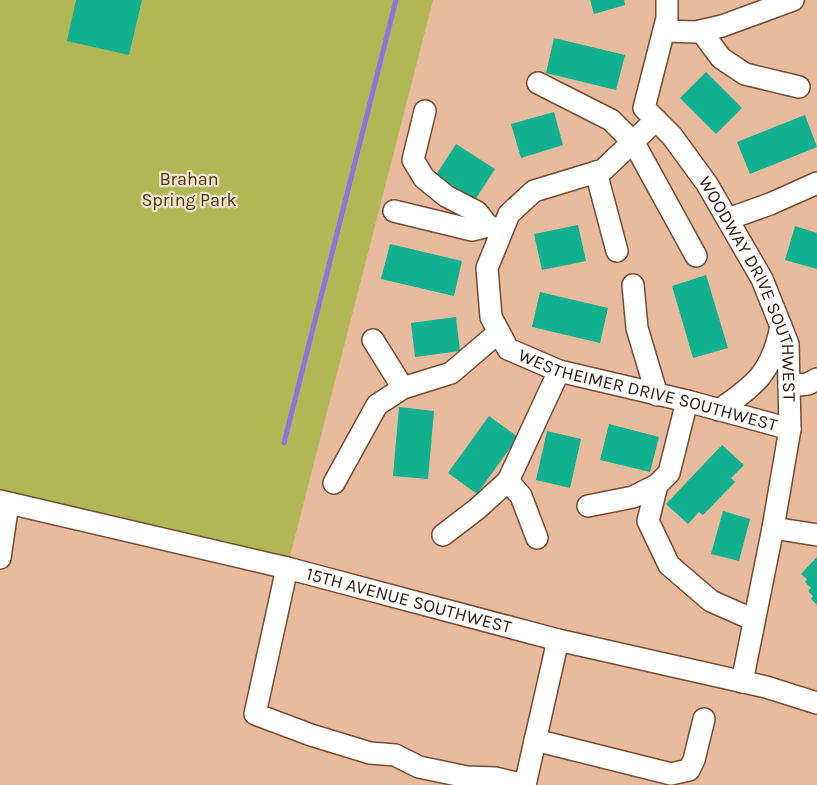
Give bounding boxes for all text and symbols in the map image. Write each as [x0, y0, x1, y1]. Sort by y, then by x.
park label: Brahan Spring Park [141, 168, 237, 211]
street label: WOODWAY DRIVE SOUTHWEST [694, 172, 800, 402]
street label: WESTHEIMER DRIVE SOUTHWEST [515, 344, 780, 436]
street label: 15TH AVENUE SOUTHWEST [304, 563, 514, 638]

